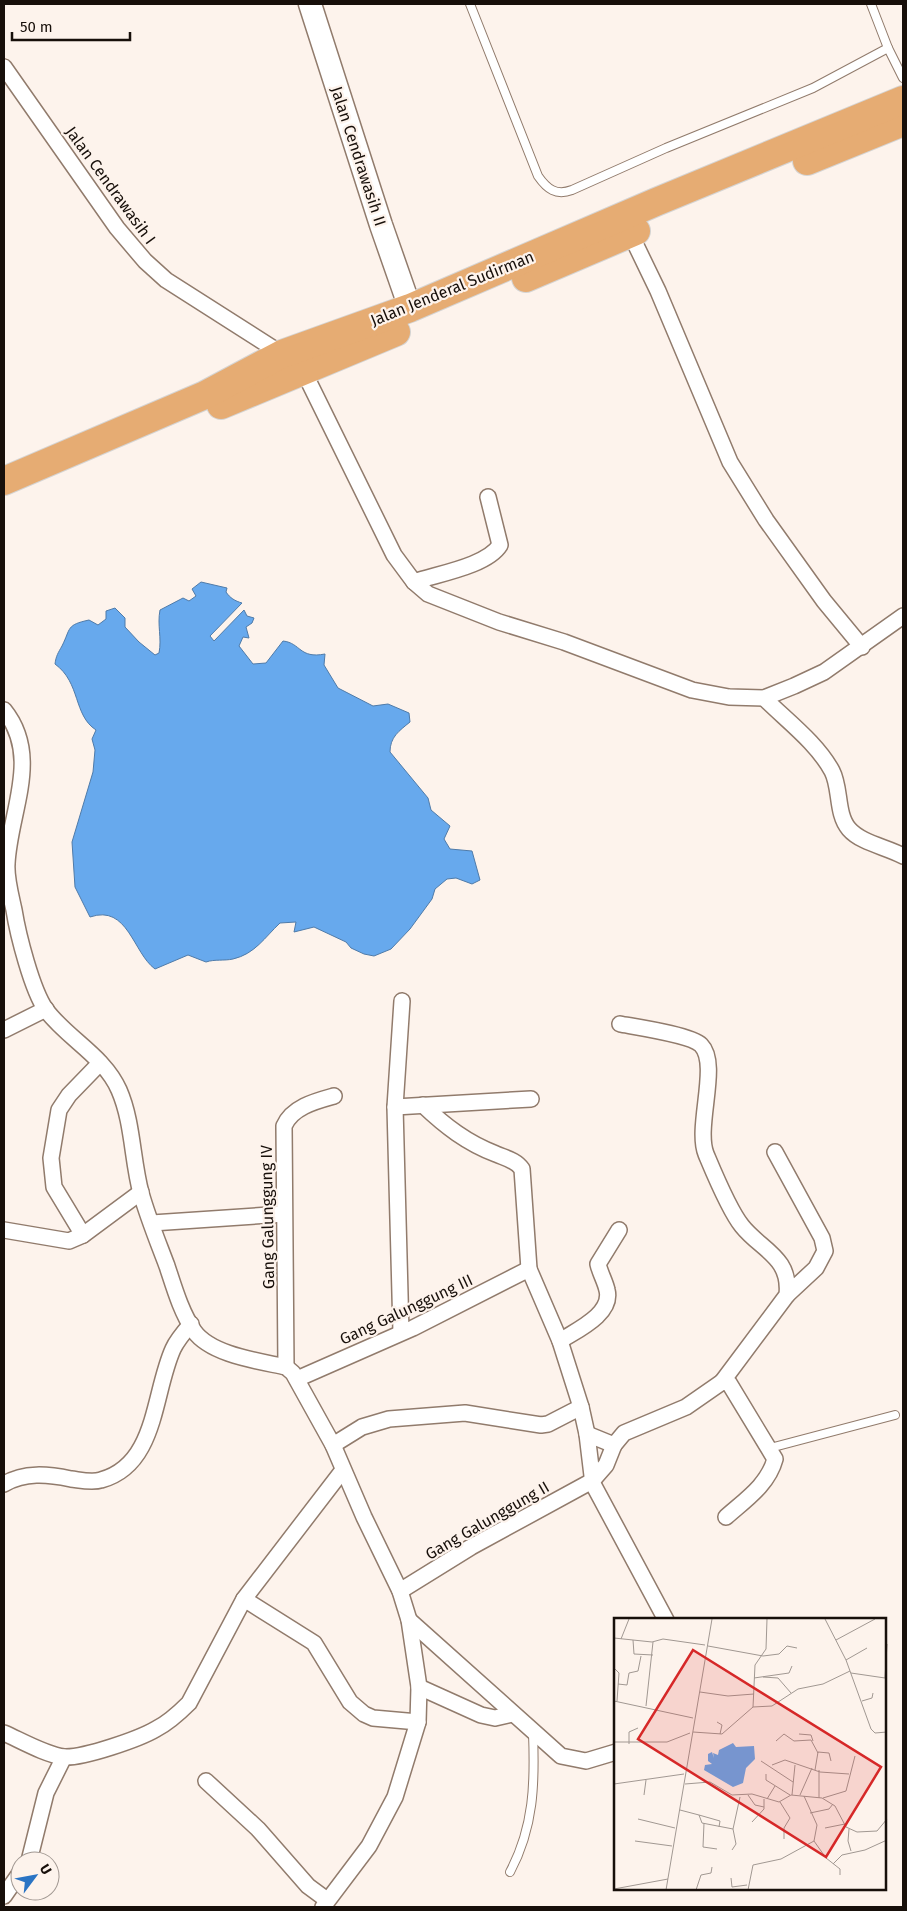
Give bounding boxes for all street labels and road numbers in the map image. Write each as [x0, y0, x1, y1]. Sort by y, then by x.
street label: Jalan Cendrawasih II [327, 84, 390, 228]
street label: Jalan Cendrawasih I [61, 123, 160, 248]
street label: Jalan Jenderal Sudirman [368, 247, 537, 330]
street label: Gang Galunggung IV [257, 1145, 278, 1289]
street label: Gang Galunggung III [337, 1270, 476, 1349]
street label: Gang Galunggung II [422, 1477, 553, 1564]

